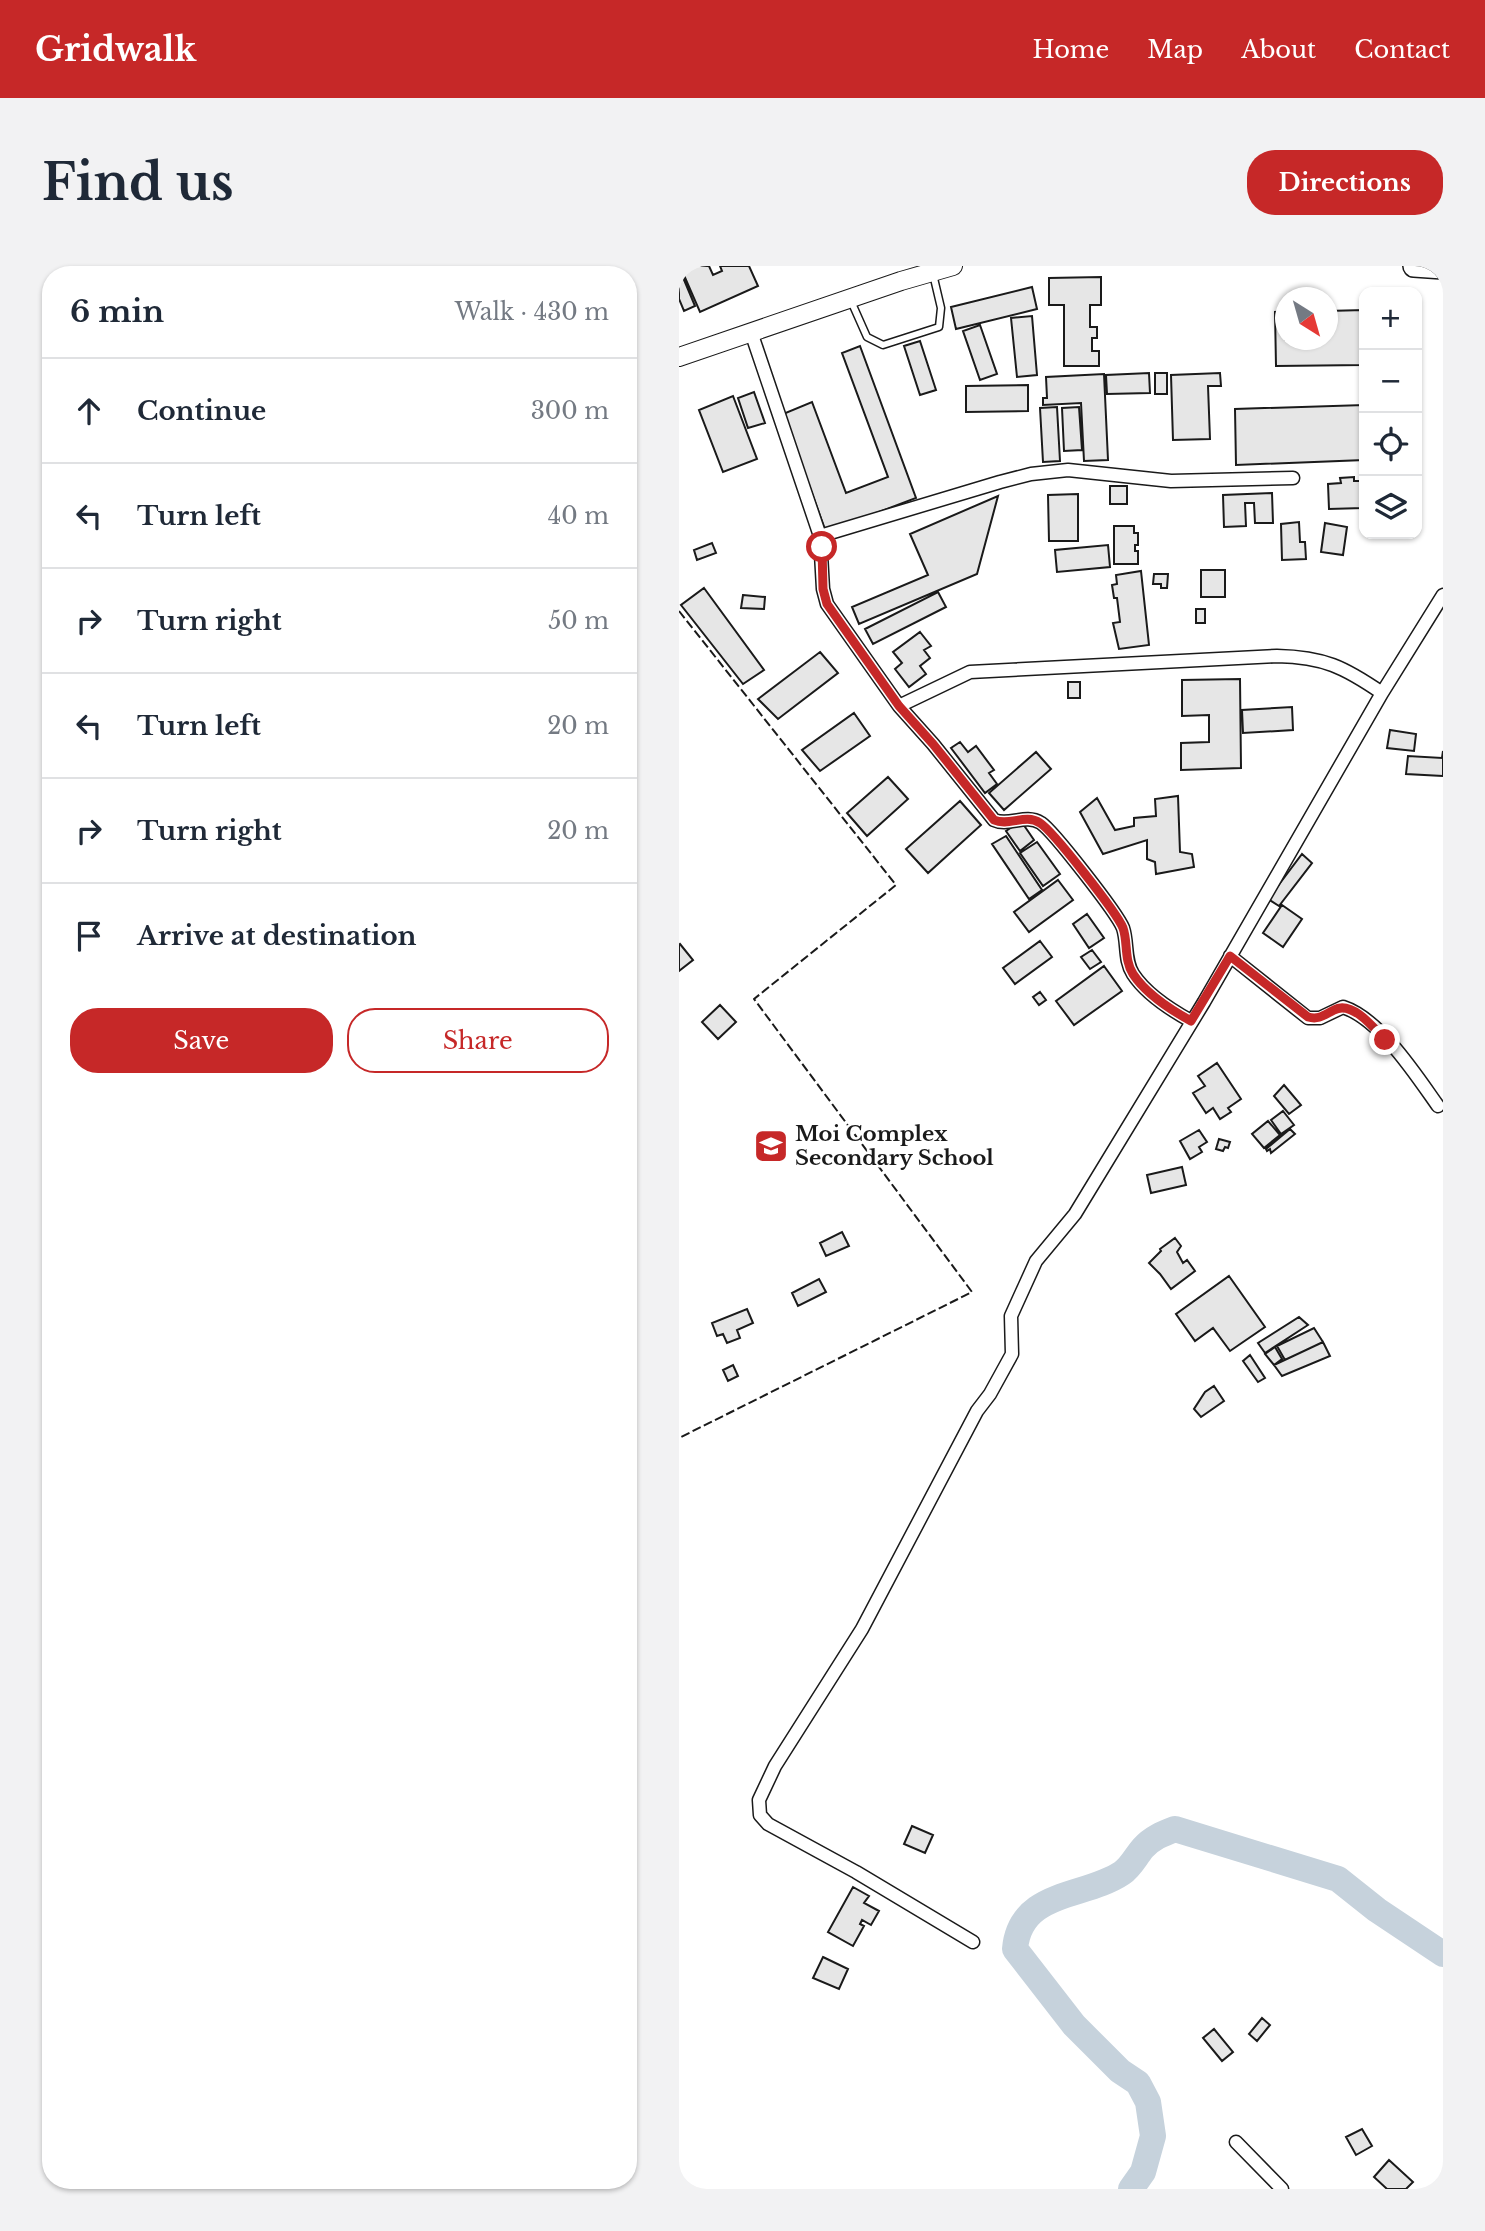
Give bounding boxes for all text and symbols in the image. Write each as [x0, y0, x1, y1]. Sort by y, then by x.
text: Gridwalk [35, 29, 196, 70]
text: Home [1033, 35, 1109, 64]
text: Map [1147, 35, 1203, 64]
text: About [1241, 35, 1316, 64]
text: Contact [1354, 35, 1450, 64]
button: Directions [1247, 150, 1443, 215]
text: Find us [42, 152, 234, 213]
north arrow [1275, 287, 1338, 350]
map controls [1359, 287, 1422, 539]
button: + [1359, 287, 1422, 350]
text: 6 min [70, 293, 164, 330]
text: Walk · 430 m [455, 298, 609, 326]
button: − [1359, 350, 1422, 413]
icon: ahead [70, 392, 108, 430]
text: Continue [137, 395, 266, 427]
text: 300 m [531, 397, 609, 425]
button: locate [1359, 413, 1422, 476]
button: layers [1359, 476, 1422, 539]
icon: left [70, 497, 108, 535]
text: Turn left [137, 500, 261, 532]
text: 40 m [548, 502, 609, 530]
route start [806, 531, 837, 562]
icon: right [70, 602, 108, 640]
text: Turn right [137, 605, 282, 637]
text: 50 m [548, 607, 609, 635]
icon: left [70, 707, 108, 745]
text: Turn left [137, 710, 261, 742]
text: 20 m [547, 712, 609, 740]
icon: right [70, 812, 108, 850]
text: Turn right [137, 815, 282, 847]
text: 20 m [547, 817, 609, 845]
icon: arrive [70, 917, 108, 955]
text: Arrive at destination [137, 920, 417, 952]
button: Save [70, 1008, 333, 1073]
button: Share [347, 1008, 609, 1073]
route end [1369, 1024, 1400, 1055]
place label: Moi Complex Secondary School [795, 1121, 994, 1171]
school or university icon: Moi Complex Secondary School [752, 1127, 790, 1165]

